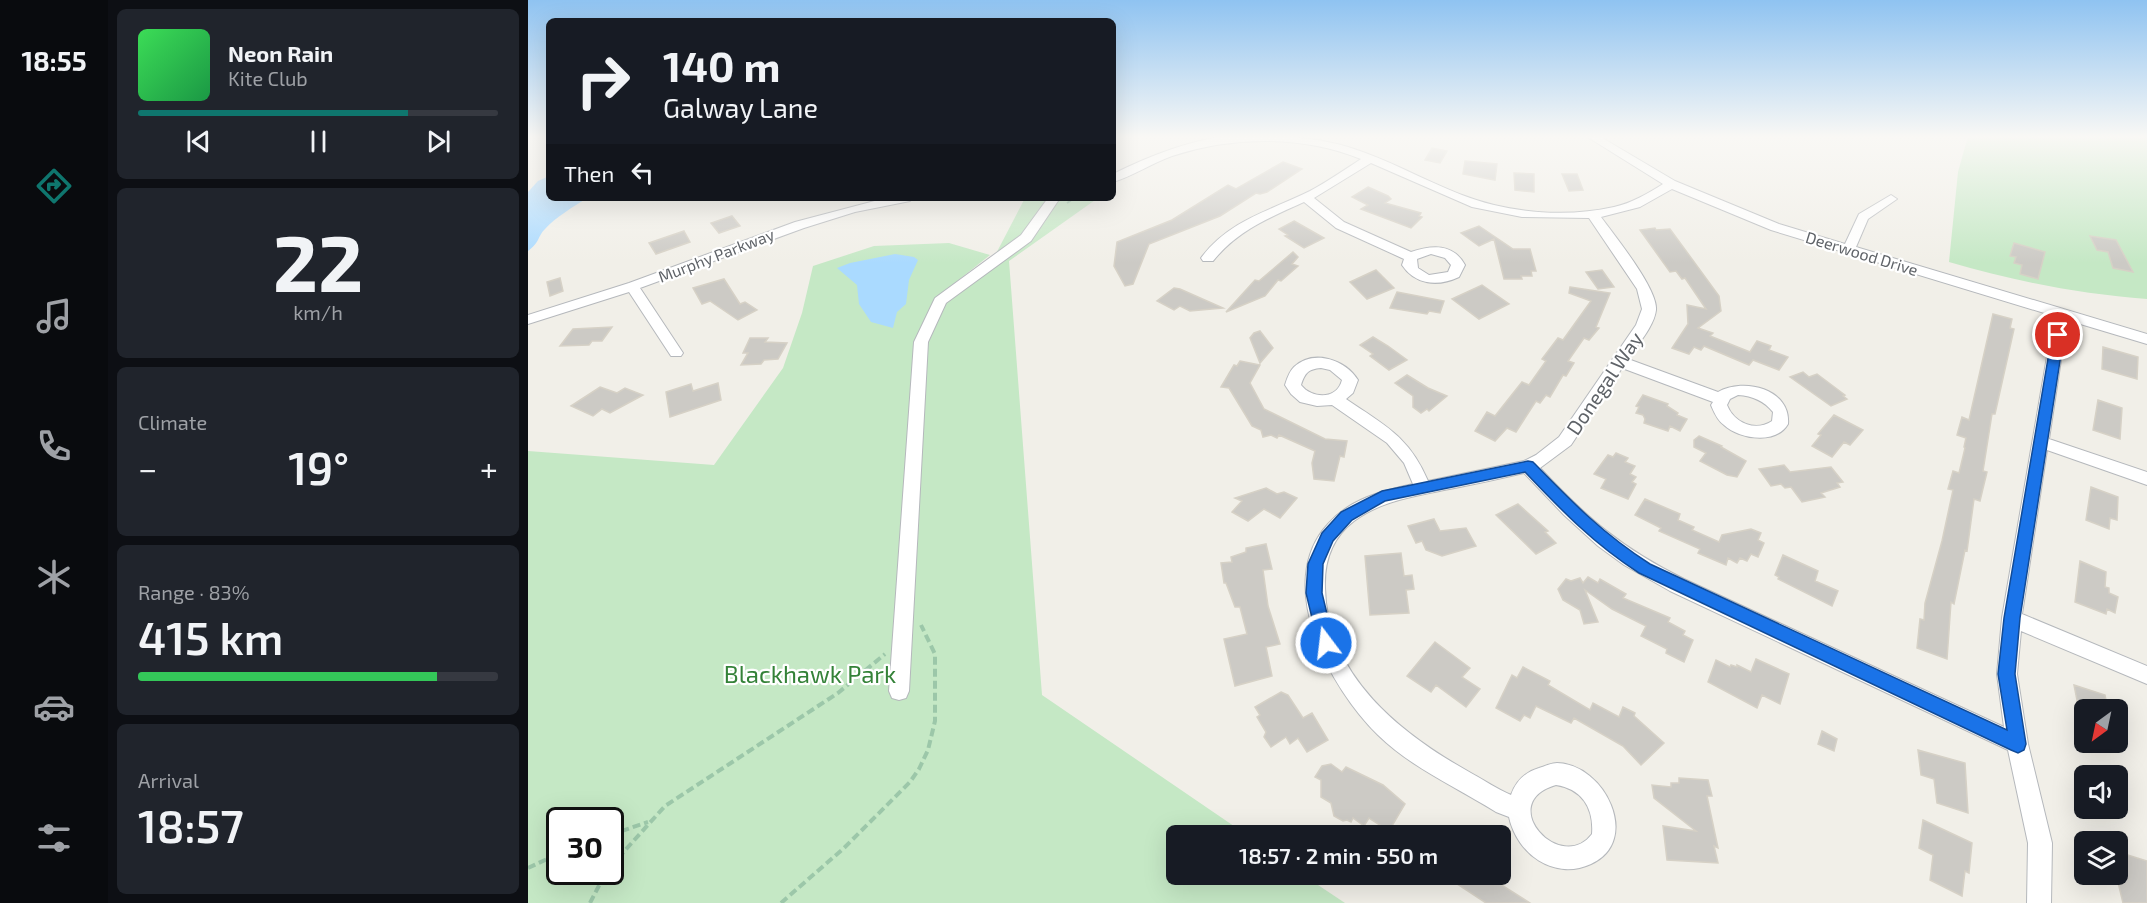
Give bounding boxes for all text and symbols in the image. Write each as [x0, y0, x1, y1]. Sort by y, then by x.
text: Neon Rain [228, 40, 333, 66]
text: 140 m [663, 40, 780, 90]
icon: right [564, 42, 642, 120]
text: 18:55 [21, 44, 87, 76]
text: Kite Club [228, 66, 308, 90]
text: Galway Lane [663, 91, 818, 123]
icon: previous [182, 125, 215, 158]
icon: pause [302, 125, 335, 158]
icon: next [422, 125, 455, 158]
icon: left [626, 156, 659, 189]
text: Then [564, 160, 614, 186]
icon: directions [33, 165, 75, 207]
text: 22 [273, 214, 363, 308]
street label: Murphy Parkway [655, 224, 777, 286]
street label: Deerwood Drive [1804, 227, 1920, 279]
icon: music [33, 295, 75, 337]
text: km/h [293, 300, 343, 324]
pin [2032, 309, 2083, 360]
icon: arrive [2041, 318, 2074, 351]
street label: Donegal Way [1561, 327, 1647, 439]
text: Climate [138, 410, 207, 434]
icon: phone [33, 425, 75, 467]
text: 19° [288, 440, 349, 494]
text: − [138, 448, 157, 488]
text: + [480, 448, 498, 488]
icon: climate [33, 556, 75, 598]
text: Range · 83% [138, 580, 250, 604]
text: 415 km [138, 610, 283, 664]
position arrow [1294, 611, 1358, 675]
park label: Blackhawk Park [724, 659, 896, 688]
icon: car [33, 686, 75, 728]
north arrow [2074, 699, 2128, 753]
map controls [2074, 699, 2128, 885]
button: sound [2074, 765, 2128, 819]
text: Arrival [138, 768, 199, 792]
text: 18:57 [138, 798, 244, 852]
speed limit sign: 30 [546, 807, 624, 885]
icon: filters [33, 817, 75, 859]
button: layers [2074, 831, 2128, 885]
text: 18:57 · 2 min · 550 m [1239, 842, 1438, 868]

